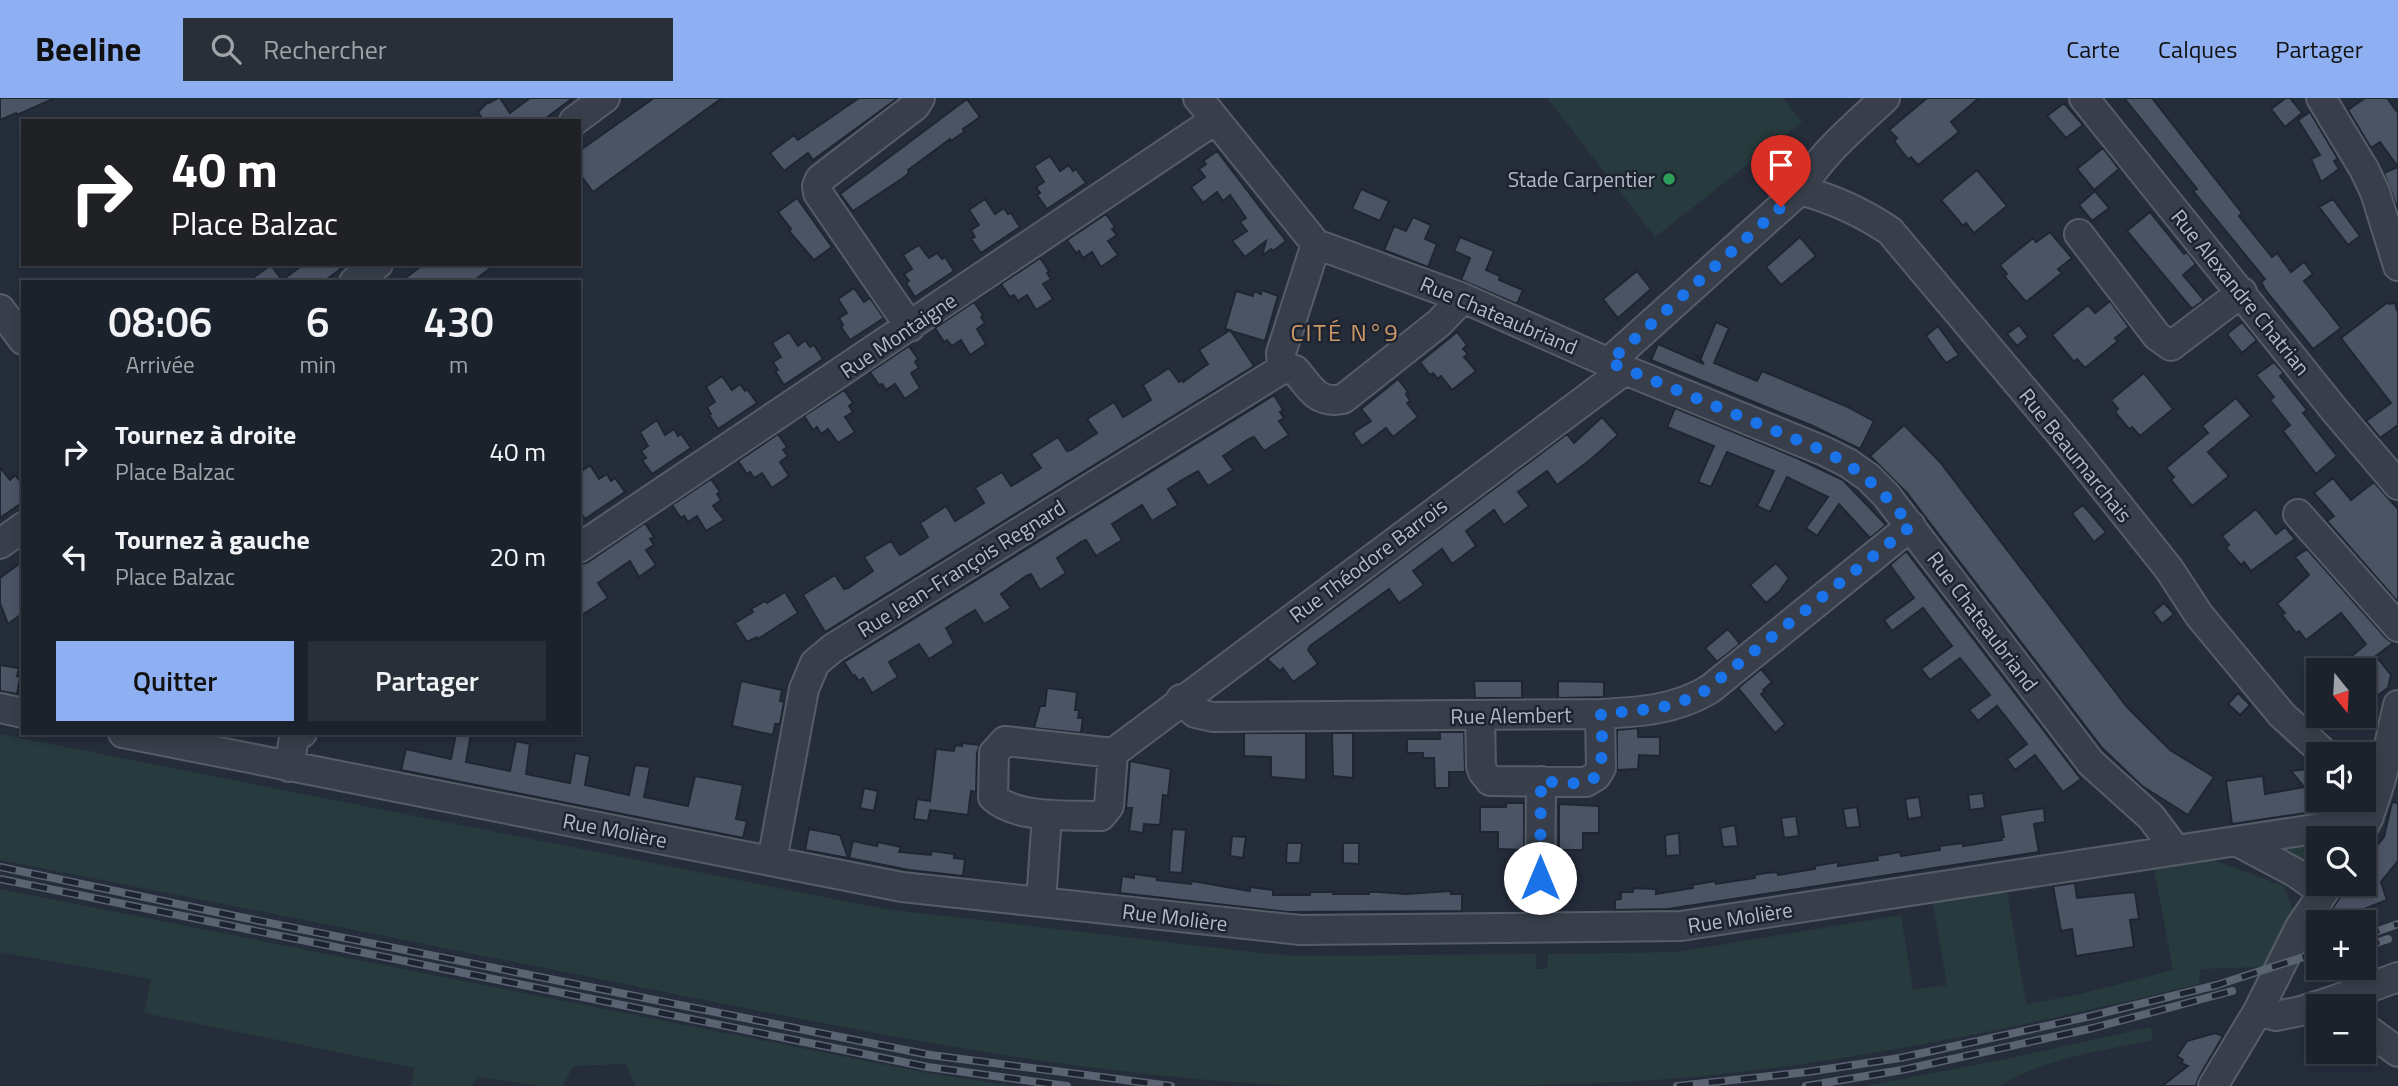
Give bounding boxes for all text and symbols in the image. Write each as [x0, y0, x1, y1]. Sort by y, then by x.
search box [183, 18, 673, 81]
text: Beeline [35, 24, 141, 74]
icon: search [207, 30, 245, 68]
text: Rechercher [263, 30, 387, 69]
text: Carte [2066, 31, 2120, 67]
text: Calques [2158, 31, 2237, 67]
text: Partager [2275, 31, 2363, 67]
text: 40 m [171, 131, 278, 206]
pin [1751, 135, 1811, 207]
icon: arrive [1762, 146, 1800, 184]
icon: right [56, 147, 147, 238]
place label: Stade Carpentier [1508, 163, 1655, 195]
marker: Stade Carpentier [1661, 171, 1677, 187]
text: Place Balzac [171, 199, 338, 247]
street label: Rue Alexandre Chatrian [2164, 202, 2318, 382]
street label: Rue Chateaubriand [1415, 267, 1583, 363]
street label: Rue Montaigne [833, 284, 963, 386]
text: 08:06 [108, 289, 212, 353]
text: 6 [306, 289, 330, 353]
text: 430 [423, 289, 494, 353]
district label: CITÉ N°9 [1290, 314, 1400, 350]
text: Arrivée [126, 347, 195, 382]
text: min [299, 347, 336, 382]
text: m [449, 347, 468, 382]
street label: Rue Beaumarchais [2012, 381, 2140, 529]
text: Tournez à droite [115, 415, 296, 454]
text: 40 m [489, 432, 546, 471]
icon: right [56, 433, 94, 471]
text: Place Balzac [115, 454, 235, 489]
street label: Rue Théodore Barrois [1282, 490, 1454, 630]
street label: Rue Jean-François Regnard [851, 491, 1071, 645]
text: Tournez à gauche [115, 520, 310, 559]
text: 20 m [489, 537, 546, 576]
icon: left [56, 538, 94, 576]
street label: Rue Chateaubriand [1920, 544, 2046, 698]
text: Place Balzac [115, 559, 235, 594]
button: Quitter [56, 641, 294, 721]
button: Partager [308, 641, 546, 721]
north arrow [2306, 658, 2376, 728]
map controls [2306, 658, 2376, 1064]
street label: Rue Alembert [1450, 698, 1572, 732]
button: sound [2306, 742, 2376, 812]
street label: Rue Molière [560, 804, 670, 856]
button: search [2306, 826, 2376, 896]
position arrow [1503, 841, 1577, 915]
street label: Rue Molière [1685, 893, 1795, 941]
street label: Rue Molière [1121, 895, 1229, 939]
button: + [2306, 910, 2376, 980]
button: − [2306, 994, 2376, 1064]

